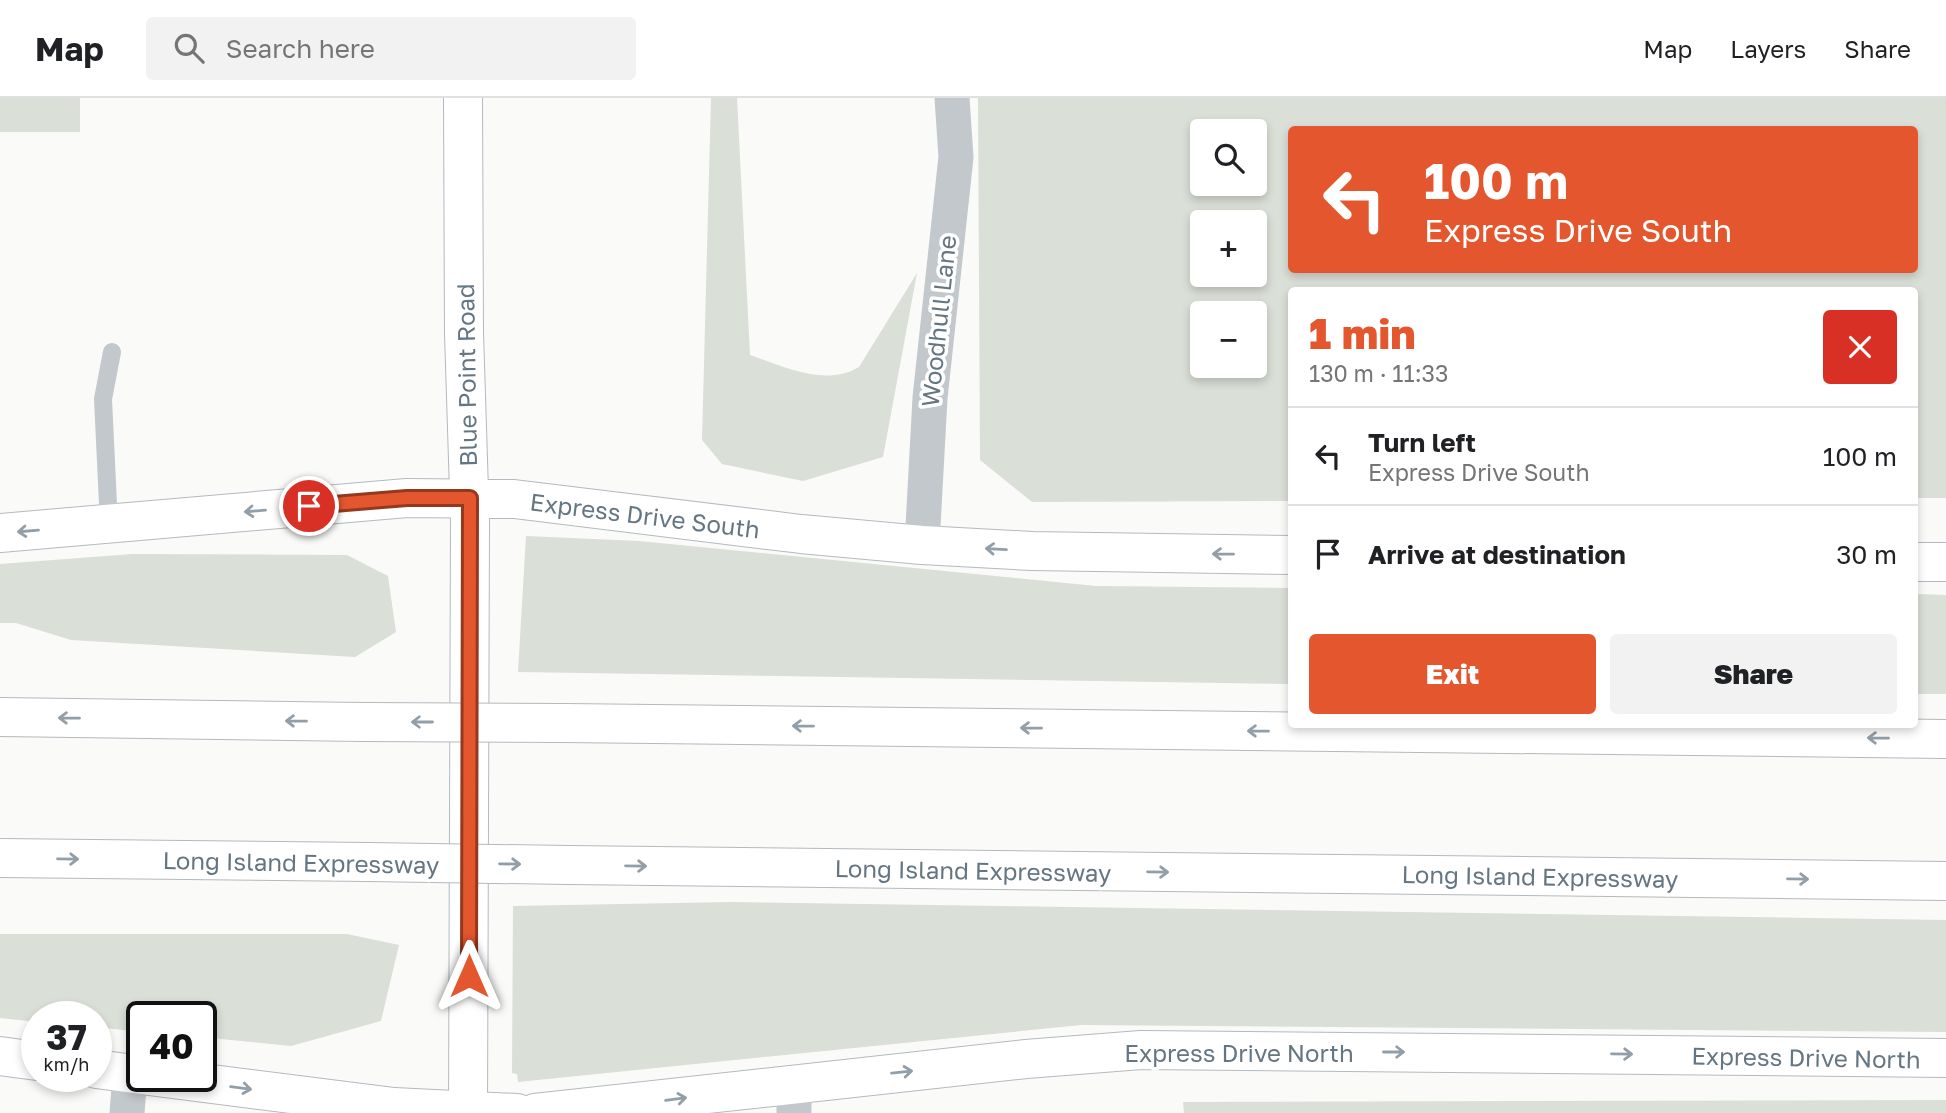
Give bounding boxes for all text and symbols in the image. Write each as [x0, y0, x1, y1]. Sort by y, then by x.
search box [146, 17, 636, 80]
text: Map [35, 29, 104, 68]
icon: search [170, 29, 208, 67]
text: Search here [226, 33, 375, 64]
text: Map [1643, 34, 1692, 63]
text: Layers [1730, 34, 1806, 63]
text: Share [1844, 34, 1911, 63]
map controls [1190, 119, 1267, 378]
button: search [1190, 119, 1267, 196]
text: 100 m [1424, 151, 1568, 210]
icon: left [1309, 154, 1400, 245]
button: + [1190, 210, 1267, 287]
text: Express Drive South [1424, 211, 1732, 249]
street label: Woodhull Lane [915, 234, 961, 408]
street label: Blue Point Road [450, 283, 482, 467]
button: − [1190, 301, 1267, 378]
text: 1 min [1309, 308, 1416, 358]
button: close [1823, 310, 1897, 384]
text: 130 m · 11:33 [1309, 359, 1449, 387]
text: Turn left [1368, 427, 1476, 458]
icon: left [1309, 437, 1347, 475]
text: 100 m [1823, 441, 1897, 472]
text: Express Drive South [1368, 458, 1590, 486]
pin [279, 476, 339, 536]
icon: arrive [290, 487, 328, 525]
street label: Express Drive South [528, 487, 762, 543]
one-way arrow [244, 505, 267, 518]
one-way arrow [18, 525, 40, 538]
icon: arrive [1309, 535, 1347, 573]
text: Arrive at destination [1368, 539, 1626, 570]
text: 30 m [1836, 539, 1897, 570]
one-way arrow [985, 542, 1008, 555]
one-way arrow [1212, 547, 1235, 561]
button: Exit [1309, 634, 1596, 714]
button: Share [1610, 634, 1897, 714]
one-way arrow [57, 711, 80, 725]
one-way arrow [285, 714, 308, 728]
one-way arrow [411, 715, 434, 729]
one-way arrow [792, 719, 815, 732]
one-way arrow [1020, 721, 1043, 735]
one-way arrow [1247, 724, 1270, 738]
one-way arrow [1867, 731, 1890, 745]
street label: Long Island Expressway [162, 845, 440, 879]
one-way arrow [56, 852, 79, 866]
street label: Long Island Expressway [834, 853, 1112, 887]
one-way arrow [498, 858, 521, 871]
one-way arrow [625, 859, 648, 873]
street label: Long Island Expressway [1401, 859, 1679, 893]
one-way arrow [1146, 865, 1169, 879]
one-way arrow [1786, 873, 1809, 886]
position arrow [432, 939, 506, 1013]
speed limit sign: 40 [126, 1001, 217, 1092]
text: 37 [46, 1016, 87, 1058]
street label: Express Drive North [1124, 1038, 1354, 1067]
street label: Express Drive North [1691, 1041, 1921, 1073]
one-way arrow [1382, 1045, 1405, 1059]
one-way arrow [1610, 1047, 1633, 1061]
text: km/h [44, 1053, 89, 1075]
one-way arrow [890, 1066, 913, 1079]
one-way arrow [229, 1082, 252, 1095]
one-way arrow [664, 1092, 687, 1105]

